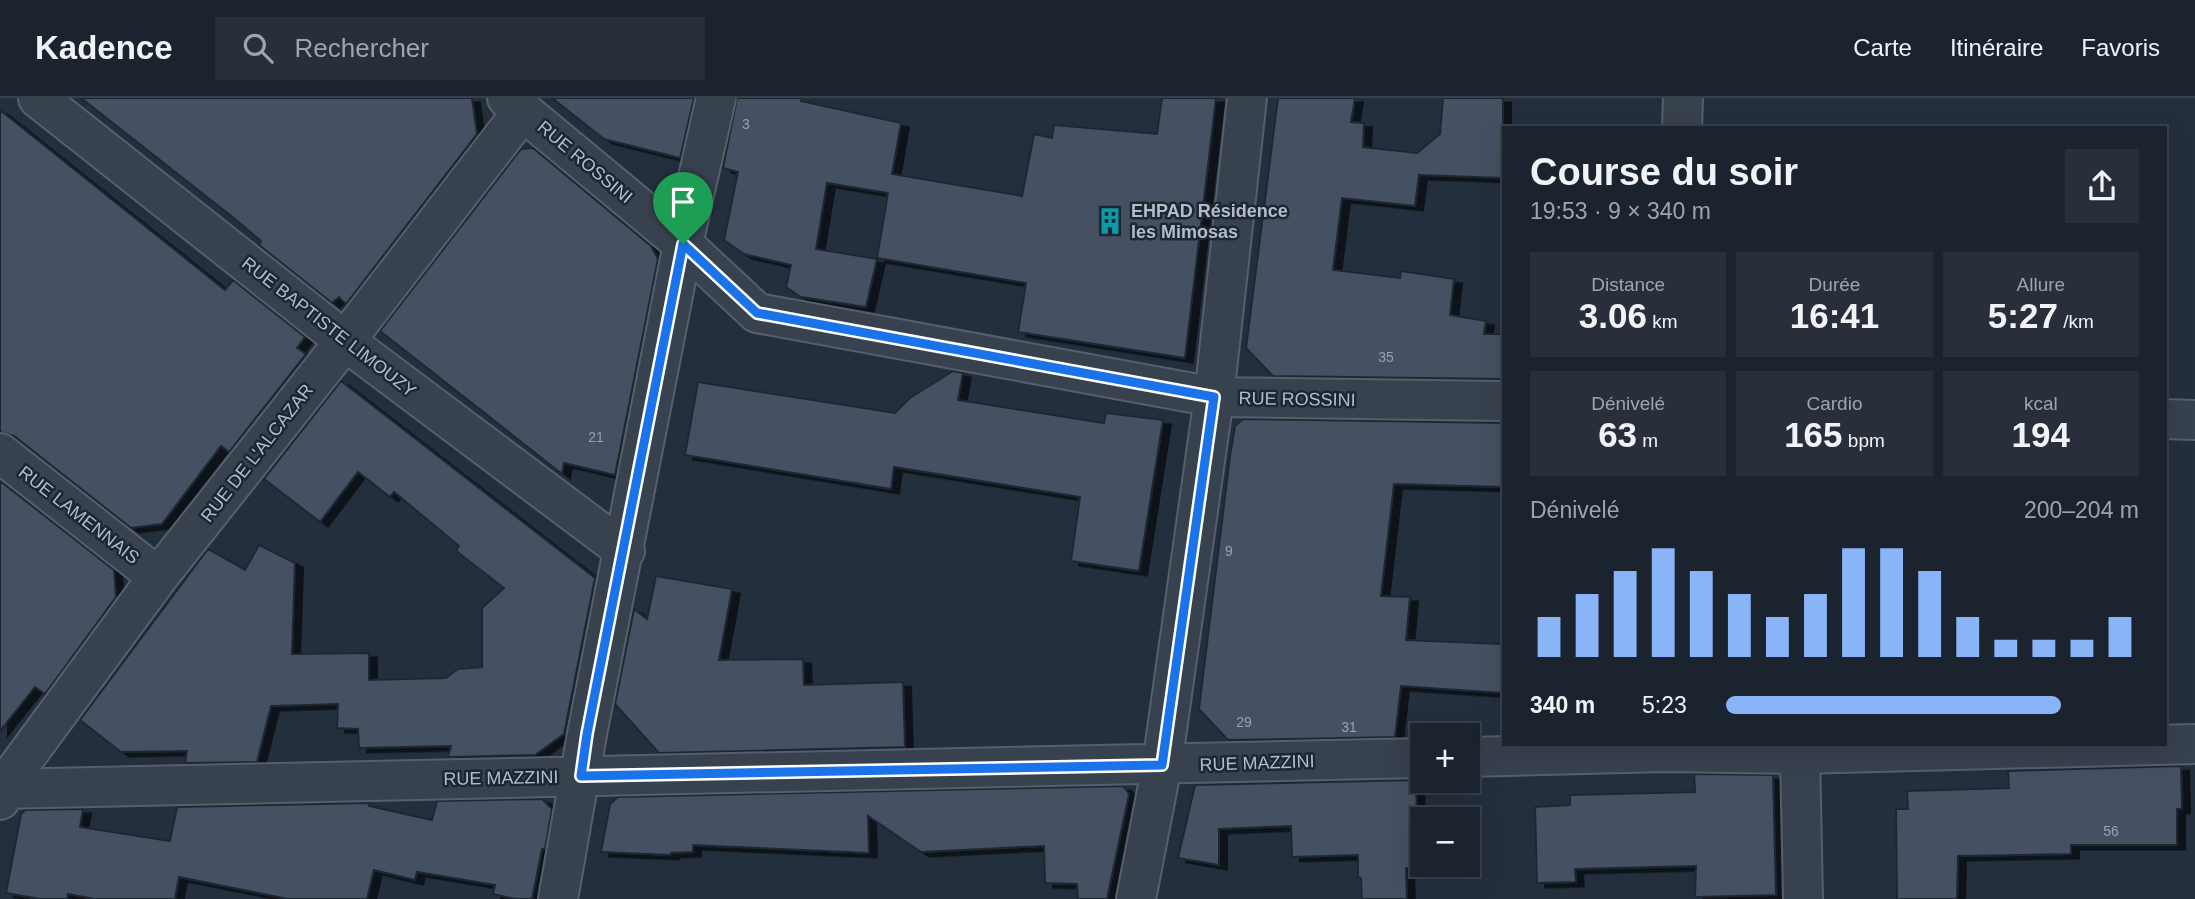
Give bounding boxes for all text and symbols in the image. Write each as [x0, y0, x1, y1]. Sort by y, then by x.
search box [215, 17, 705, 80]
text: Kadence [35, 29, 173, 66]
icon: search [239, 29, 277, 67]
text: Rechercher [295, 33, 429, 63]
text: Carte [1853, 34, 1912, 61]
text: Itinéraire [1950, 34, 2043, 61]
text: Favoris [2081, 34, 2160, 61]
house number: 3 [742, 116, 750, 132]
street label: RUE ROSSINI [534, 117, 636, 207]
button: share [2065, 149, 2139, 223]
text: Course du soir [1530, 151, 1798, 193]
pin [653, 172, 713, 244]
icon: arrive [664, 183, 702, 221]
text: 19:53 · 9 × 340 m [1530, 198, 1711, 224]
place label: EHPAD Résidence les Mimosas [1131, 201, 1288, 242]
building icon: EHPAD Résidence les Mimosas [1095, 206, 1125, 236]
street label: RUE BAPTISTE LIMOUZY [238, 253, 420, 401]
text: Distance [1591, 274, 1665, 295]
text: Durée [1809, 274, 1860, 295]
text: Allure [2017, 274, 2065, 295]
text: 3.06 [1579, 296, 1647, 335]
text: 16:41 [1790, 296, 1879, 335]
text: 5:27 [1988, 296, 2058, 335]
text: km [1647, 311, 1678, 332]
text: /km [2058, 311, 2094, 332]
house number: 35 [1378, 349, 1394, 365]
street label: RUE DE L'ALCAZAR [197, 380, 317, 526]
street label: RUE ROSSINI [1238, 388, 1356, 410]
text: Dénivelé [1591, 393, 1665, 414]
text: Cardio [1807, 393, 1862, 414]
text: kcal [2024, 393, 2058, 414]
text: 63 [1598, 415, 1637, 454]
text: 165 [1784, 415, 1843, 454]
text: 194 [2012, 415, 2070, 454]
house number: 21 [588, 429, 604, 445]
text: m [1637, 430, 1658, 451]
text: bpm [1843, 430, 1885, 451]
street label: RUE LAMENNAIS [15, 462, 143, 568]
text: Dénivelé [1530, 497, 1620, 523]
text: 200–204 m [2024, 497, 2139, 523]
house number: 9 [1225, 543, 1233, 559]
text: 340 m [1530, 692, 1595, 718]
text: 5:23 [1642, 692, 1687, 718]
house number: 29 [1236, 714, 1252, 730]
house number: 31 [1341, 719, 1357, 735]
map controls [1410, 723, 1480, 877]
button: + [1410, 723, 1480, 793]
street label: RUE MAZZINI [1199, 751, 1315, 775]
street label: RUE MAZZINI [443, 767, 559, 789]
button: − [1410, 807, 1480, 877]
house number: 56 [2103, 823, 2119, 839]

